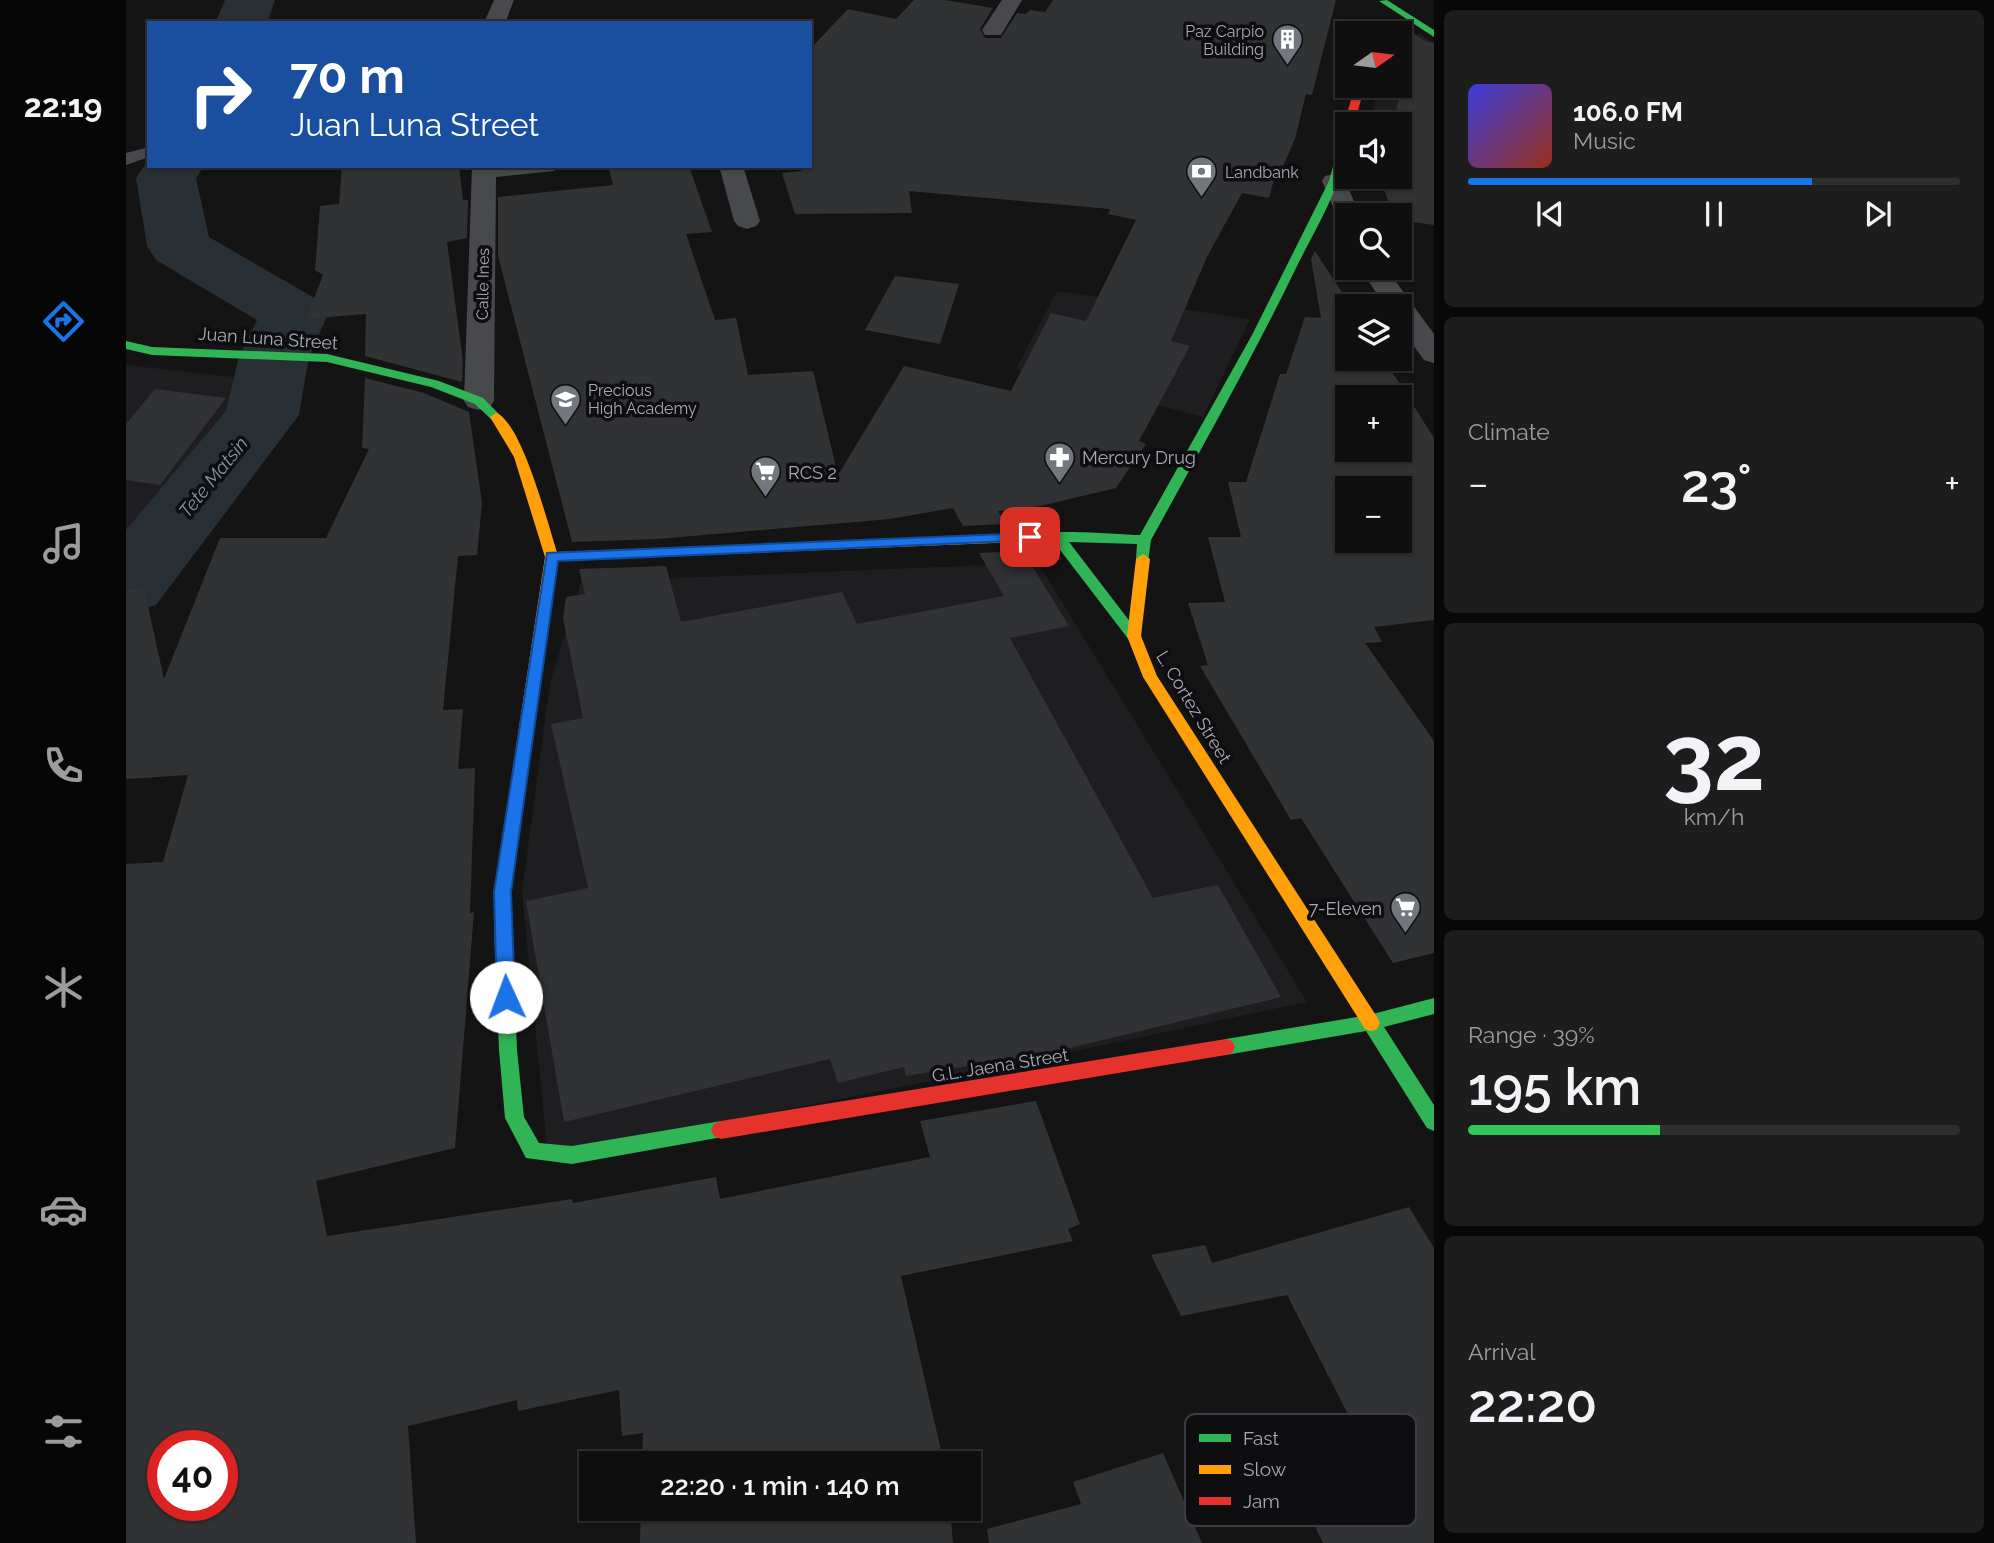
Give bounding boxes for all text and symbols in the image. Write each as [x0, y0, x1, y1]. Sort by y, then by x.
north arrow [1335, 21, 1412, 98]
map controls [1335, 21, 1412, 553]
place label: Paz Carpio Building [1185, 22, 1264, 59]
building icon: Paz Carpio Building [1270, 23, 1304, 67]
text: 70 m [290, 47, 405, 104]
icon: right [175, 49, 266, 140]
text: 22:19 [24, 87, 102, 124]
text: 106.0 FM [1573, 97, 1683, 127]
text: Juan Luna Street [290, 106, 539, 143]
button: sound [1335, 112, 1412, 189]
text: Music [1573, 127, 1636, 154]
bank icon: Landbank [1185, 155, 1219, 199]
place label: Landbank [1225, 163, 1299, 182]
icon: previous [1531, 195, 1569, 233]
icon: pause [1695, 195, 1733, 233]
icon: next [1859, 195, 1897, 233]
button: search [1335, 203, 1412, 280]
street label: Calle Ines [473, 247, 493, 320]
button: layers [1335, 294, 1412, 371]
icon: directions [39, 297, 88, 346]
street label: Juan Luna Street [197, 323, 339, 353]
place label: Precious High Academy [588, 381, 697, 418]
school or university icon: Precious High Academy [548, 382, 582, 426]
button: + [1335, 385, 1412, 462]
text: Climate [1468, 418, 1550, 445]
water label: Tete Matsin [174, 432, 252, 522]
pharmacy icon: Mercury Drug [1042, 440, 1076, 484]
place label: Mercury Drug [1082, 447, 1196, 468]
text: 23° [1681, 453, 1752, 514]
supermarket icon: RCS 2 [748, 455, 782, 499]
text: − [1468, 461, 1488, 506]
text: + [1944, 461, 1960, 506]
place label: RCS 2 [788, 462, 837, 483]
button: − [1335, 476, 1412, 553]
pin [1000, 507, 1060, 567]
icon: arrive [1011, 518, 1049, 556]
icon: music [39, 519, 88, 568]
street label: L. Cortez Street [1152, 647, 1236, 767]
text: 32 [1663, 704, 1765, 811]
icon: phone [39, 741, 88, 790]
text: km/h [1684, 803, 1744, 830]
supermarket icon: 7-Eleven [1388, 891, 1422, 935]
place label: 7-Eleven [1309, 898, 1382, 919]
position arrow [469, 960, 543, 1034]
icon: climate [39, 963, 88, 1012]
text: Range · 39% [1468, 1021, 1595, 1048]
street label: G.L. Jaena Street [930, 1044, 1070, 1086]
text: 195 km [1468, 1056, 1641, 1117]
icon: car [39, 1185, 88, 1234]
text: Arrival [1468, 1338, 1535, 1365]
text: 22:20 [1468, 1373, 1597, 1434]
icon: filters [39, 1407, 88, 1456]
legend [1185, 1414, 1416, 1526]
text: Fast [1243, 1427, 1279, 1449]
speed limit sign: 40 [147, 1430, 238, 1521]
text: Slow [1243, 1458, 1287, 1480]
text: 22:20 · 1 min · 140 m [660, 1471, 900, 1501]
text: Jam [1243, 1490, 1280, 1512]

